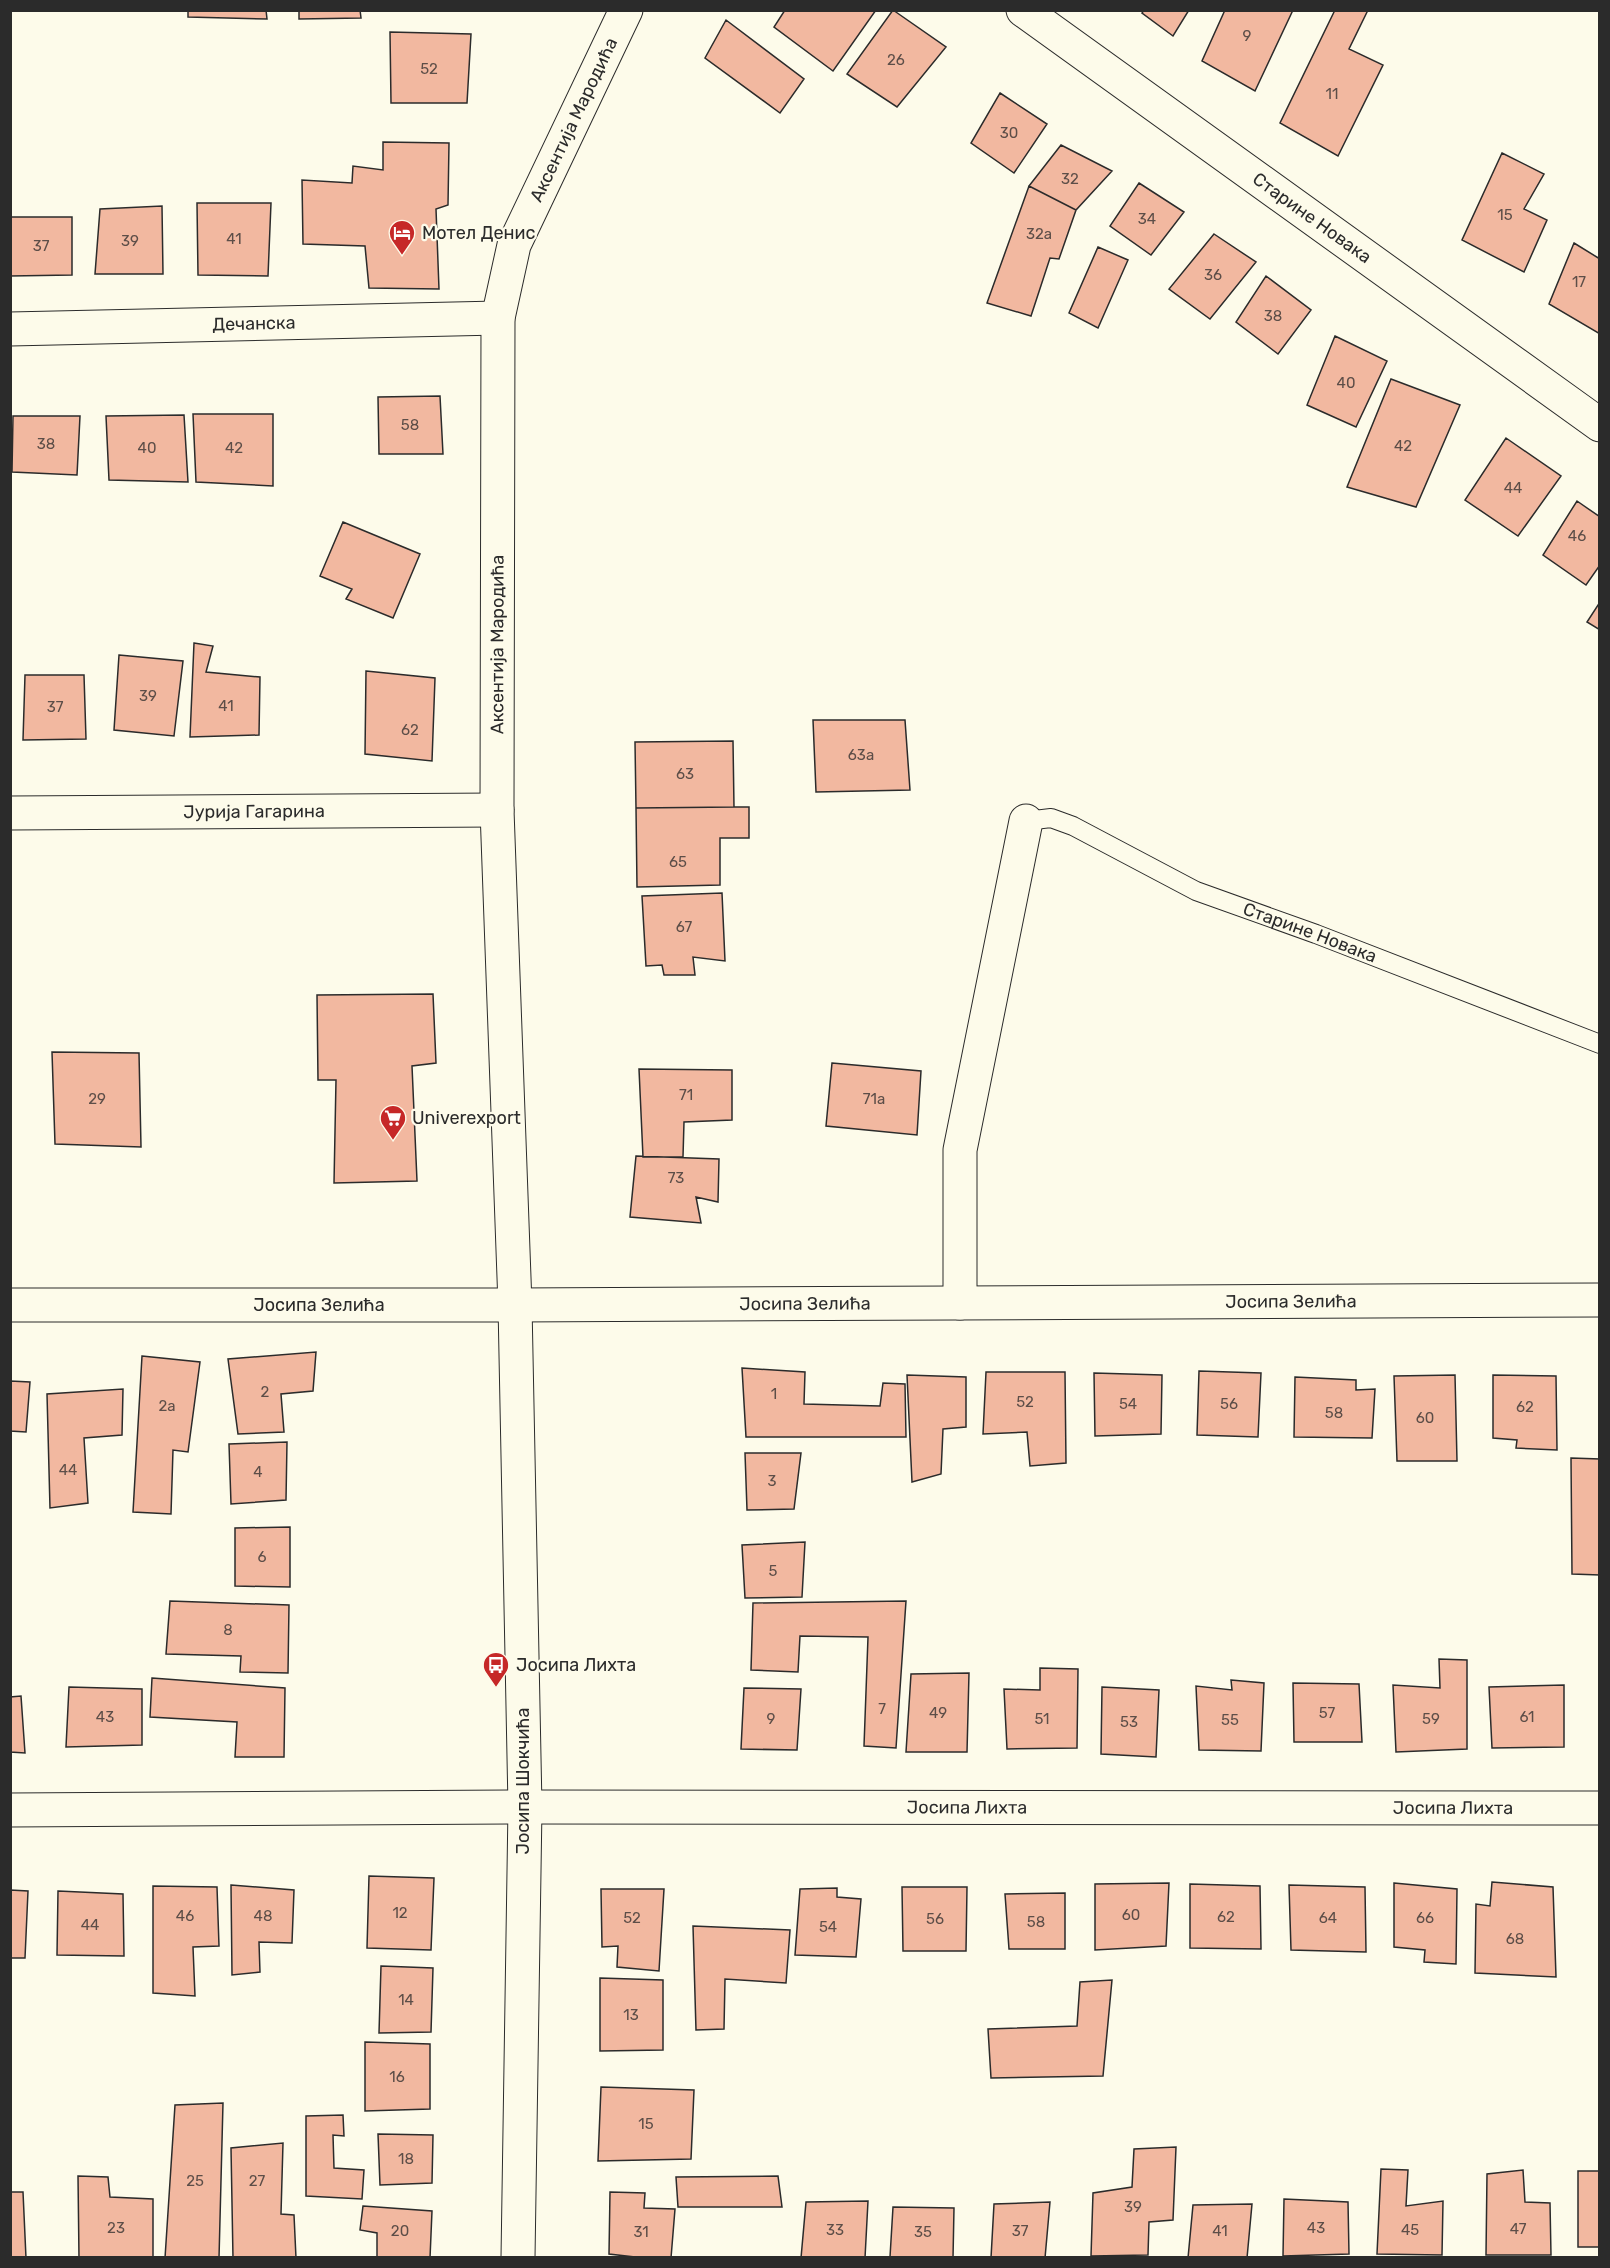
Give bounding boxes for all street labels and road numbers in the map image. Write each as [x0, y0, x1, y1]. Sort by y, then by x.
street label: Аксентија Мародића [525, 34, 622, 205]
street label: Старине Новака [1248, 168, 1376, 268]
street label: Дечанска [212, 312, 296, 335]
street label: Аксентија Мародића [486, 555, 509, 734]
street label: Јурија Гагарина [183, 800, 325, 823]
street label: Старине Новака [1240, 898, 1380, 968]
street label: Јосипа Зелића [1225, 1290, 1357, 1313]
street label: Јосипа Зелића [739, 1292, 871, 1315]
street label: Јосипа Зелића [253, 1294, 385, 1316]
street label: Јосипа Шокчића [512, 1708, 534, 1854]
street label: Јосипа Лихта [907, 1796, 1027, 1818]
street label: Јосипа Лихта [1393, 1797, 1513, 1819]

